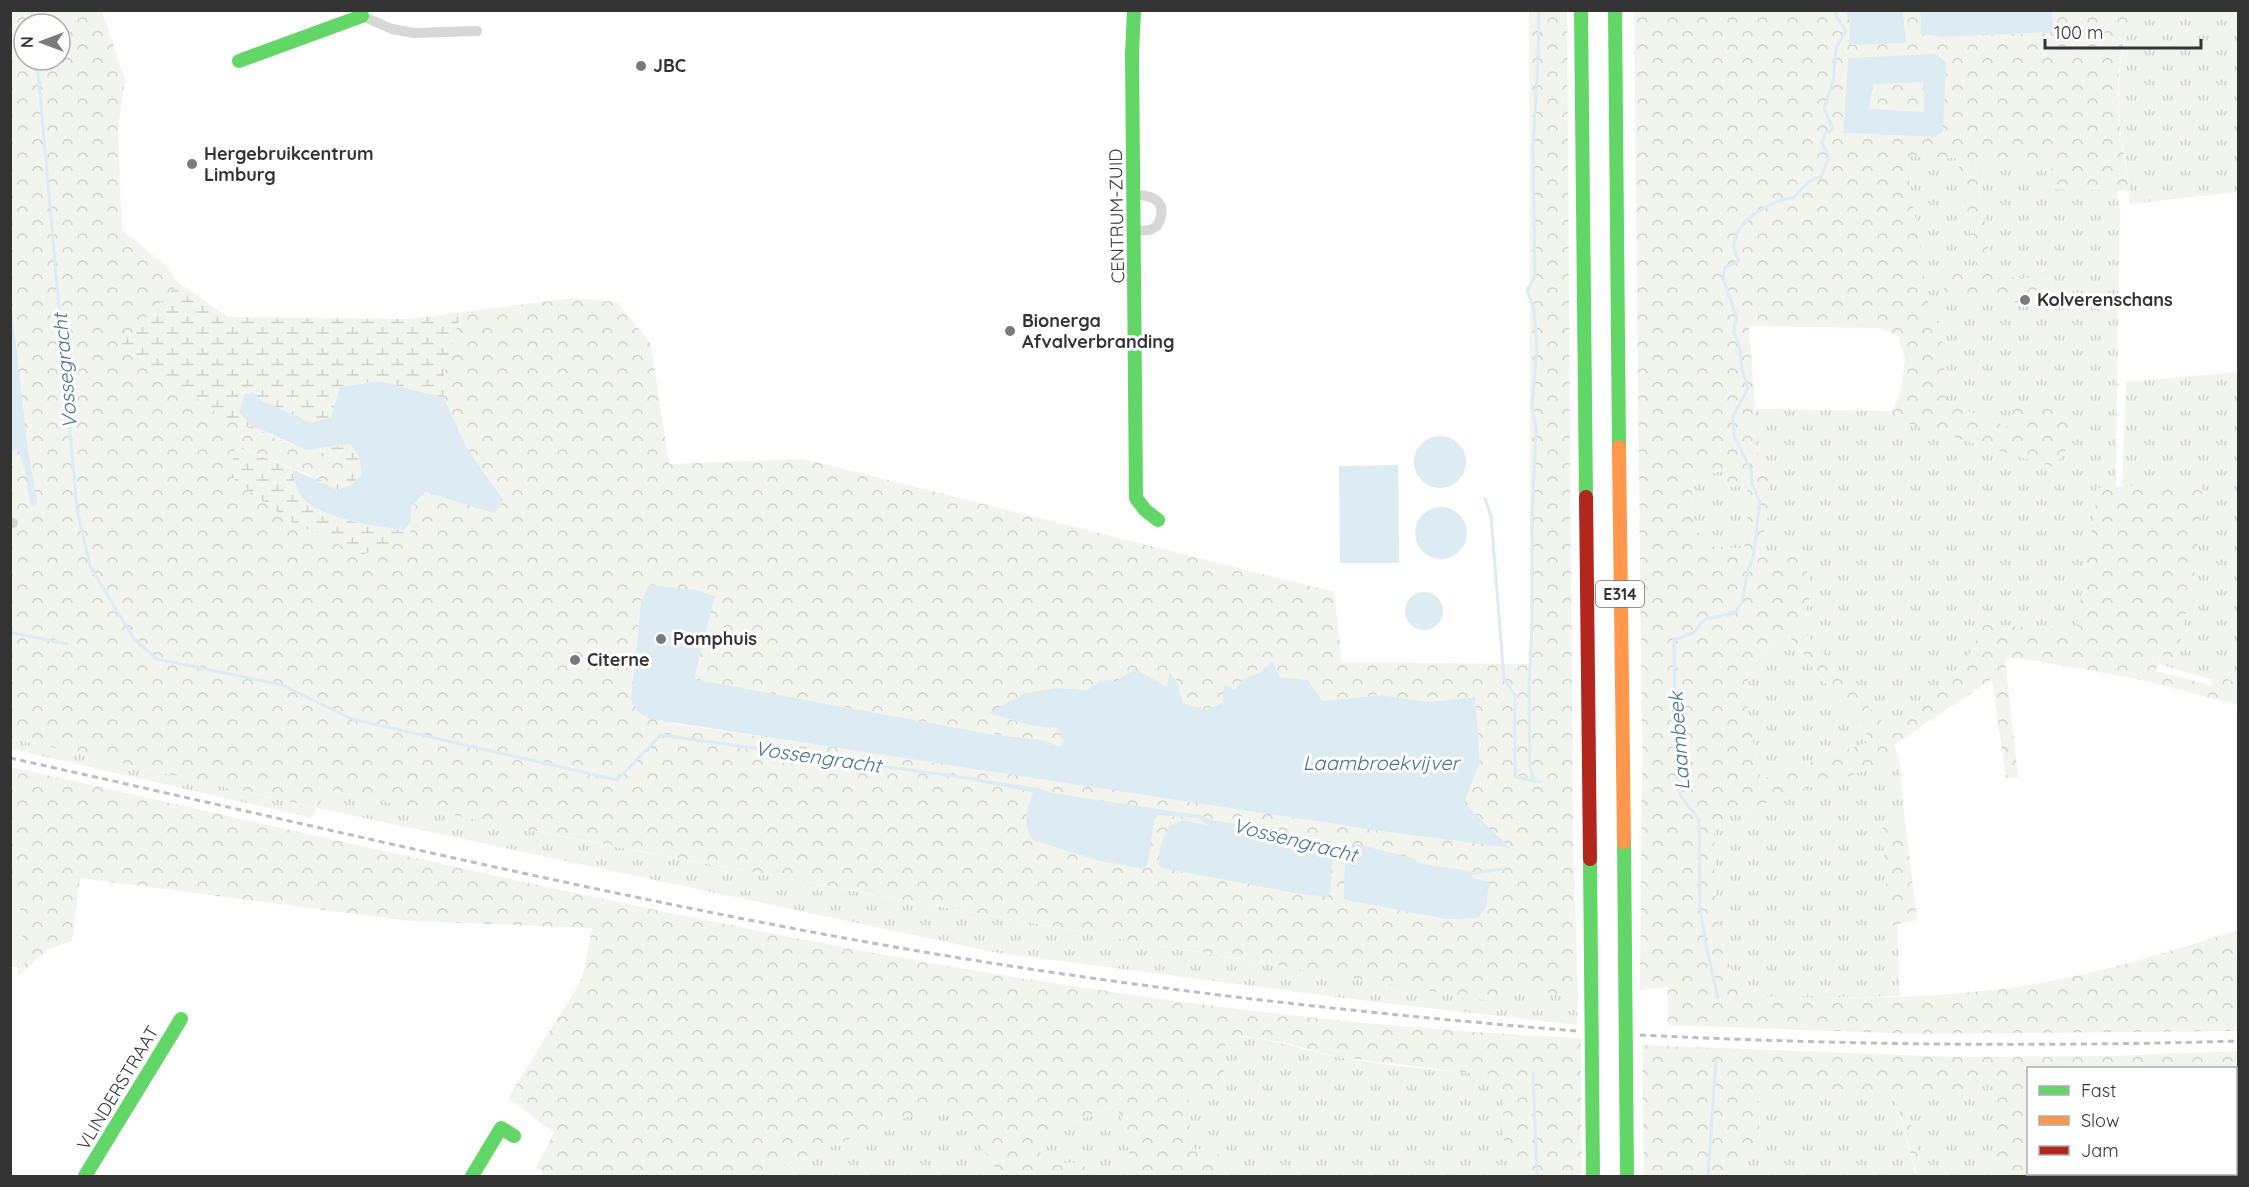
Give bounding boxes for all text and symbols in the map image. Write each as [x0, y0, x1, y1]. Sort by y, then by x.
north arrow [12, 12, 72, 72]
scale bar [2045, 12, 2201, 50]
text: 100 m [2054, 21, 2103, 44]
text: N [17, 36, 37, 48]
place label: JBC [653, 54, 686, 77]
marker: JBC [634, 59, 648, 73]
place label: Hergebruikcentrum Limburg [204, 142, 374, 186]
street label: CENTRUM-ZUID [1104, 148, 1129, 283]
marker: Hergebruikcentrum Limburg [185, 157, 199, 171]
place label: Kolverenschans [2037, 288, 2173, 311]
marker: Kolverenschans [2018, 293, 2032, 307]
place label: Bionerga Afvalverbranding [1022, 309, 1175, 353]
water label: Vossegracht [47, 310, 82, 430]
marker: Bionerga Afvalverbranding [1003, 324, 1017, 338]
road number: E314 [1596, 581, 1644, 607]
place label: Pomphuis [673, 627, 757, 650]
marker: Pomphuis [654, 632, 668, 646]
place label: Citerne [587, 648, 650, 671]
marker: Citerne [568, 653, 582, 667]
water label: Laambeek [1662, 689, 1694, 791]
water label: Vossengracht [753, 735, 885, 778]
water label: Laambroekvijver [1303, 750, 1462, 775]
water label: Vossengracht [1230, 812, 1362, 868]
street label: VLINDERSTRAAT [71, 1021, 164, 1154]
legend [2027, 1067, 2237, 1175]
text: Fast [2081, 1079, 2116, 1102]
text: Slow [2081, 1109, 2119, 1132]
text: Jam [2081, 1139, 2119, 1162]

